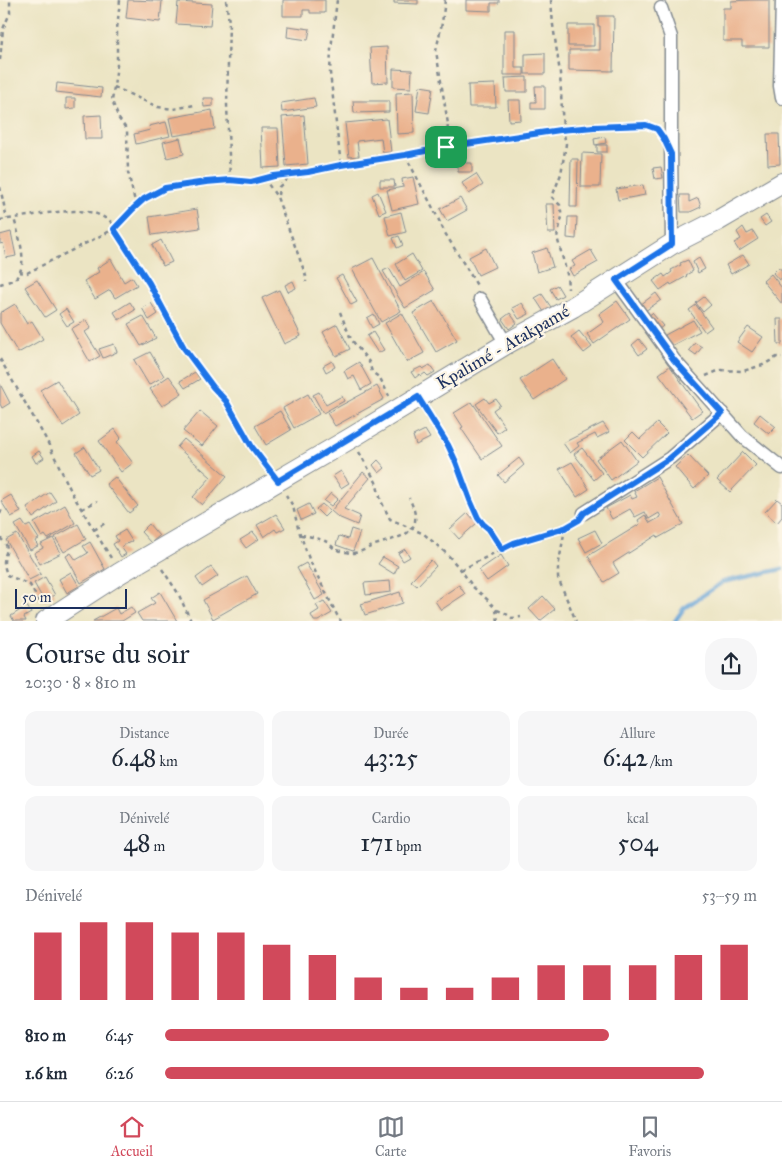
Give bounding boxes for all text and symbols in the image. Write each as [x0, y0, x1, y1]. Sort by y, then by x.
pin [425, 126, 467, 168]
icon: arrive [432, 133, 460, 161]
street label: Kpalimé - Atakpamé [432, 300, 574, 394]
scale bar [15, 586, 128, 609]
text: 50 m [22, 589, 51, 606]
text: Course du soir [25, 636, 189, 671]
button: share [705, 638, 757, 690]
text: 20:30 · 8 × 810 m [25, 673, 136, 692]
text: Distance [119, 725, 169, 742]
text: Durée [373, 725, 409, 742]
text: Allure [620, 725, 655, 742]
text: 6.48 [111, 742, 156, 773]
text: 43:25 [364, 742, 418, 773]
text: 6:42 [602, 742, 648, 773]
text: km [156, 753, 178, 770]
text: /km [648, 753, 673, 770]
text: Dénivelé [119, 810, 169, 827]
text: Cardio [372, 810, 410, 827]
text: kcal [627, 810, 649, 827]
text: 48 [123, 827, 151, 858]
text: 171 [360, 827, 393, 858]
text: 504 [618, 827, 658, 858]
text: m [151, 838, 165, 855]
text: bpm [393, 838, 422, 855]
text: Dénivelé [25, 886, 82, 905]
text: 53–59 m [702, 886, 757, 905]
text: 810 m [25, 1026, 66, 1045]
text: 6:45 [105, 1026, 134, 1045]
text: 1.6 km [25, 1064, 67, 1083]
text: 6:26 [105, 1064, 133, 1083]
tab: Accueil [111, 1113, 153, 1160]
tab: Carte [375, 1113, 407, 1160]
tab: Favoris [628, 1113, 671, 1160]

